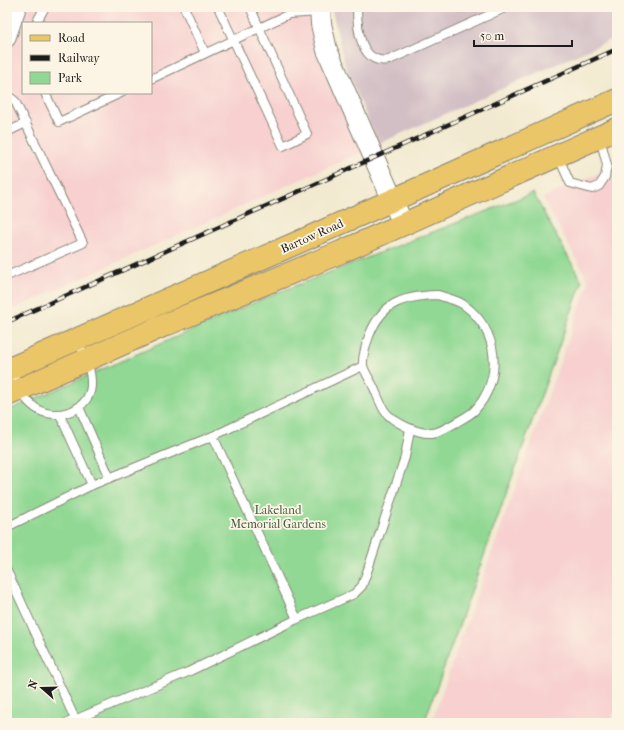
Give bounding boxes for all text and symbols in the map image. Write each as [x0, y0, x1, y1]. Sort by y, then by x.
legend [22, 22, 152, 94]
scale bar [474, 22, 572, 48]
text: 50 m [480, 29, 504, 43]
text: Road [58, 31, 85, 45]
text: Railway [58, 51, 100, 65]
text: Park [58, 71, 83, 85]
street label: Bartow Road [279, 216, 346, 256]
park label: Lakeland Memorial Gardens [230, 503, 326, 531]
north arrow [22, 668, 62, 708]
text: N [26, 678, 41, 691]

